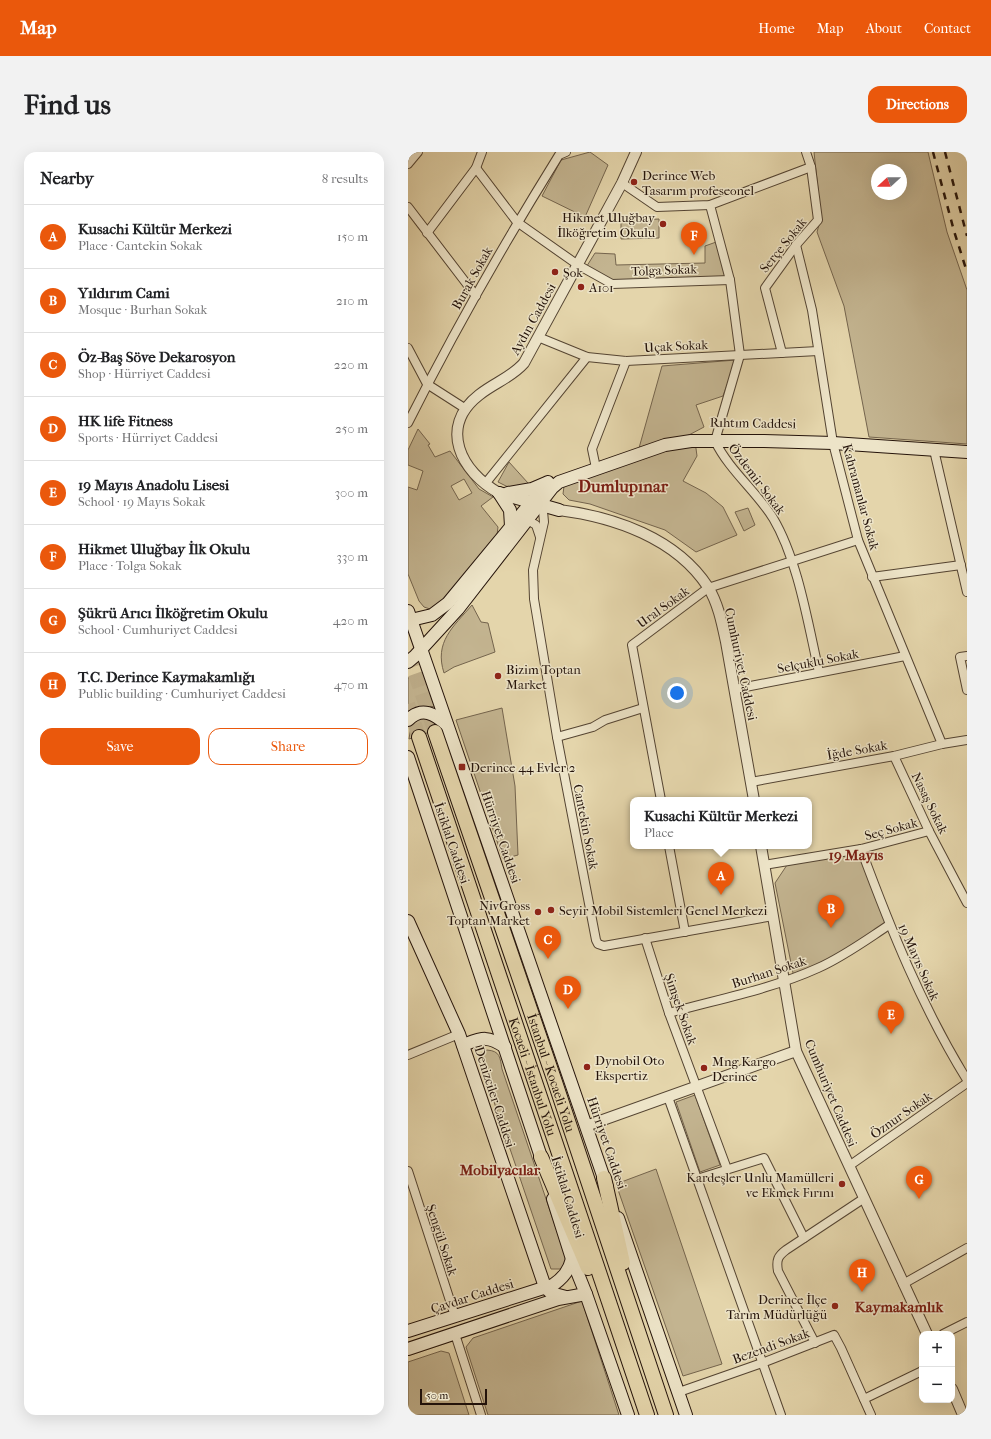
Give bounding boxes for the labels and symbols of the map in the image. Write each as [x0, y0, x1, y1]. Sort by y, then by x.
north arrow [871, 164, 907, 200]
place label: Derince Web Tasarım profeseonel [642, 168, 754, 198]
marker: Derince Web Tasarım profeseonel [629, 177, 639, 187]
place label: Hikmet Uluğbay İlköğretim Okulu [557, 210, 656, 240]
street label: Serçe Sokak [756, 214, 811, 276]
marker: Hikmet Uluğbay İlköğretim Okulu [658, 219, 668, 229]
pin: F [681, 222, 707, 255]
street label: Burak Sokak [449, 244, 496, 312]
street label: Tolga Sokak [631, 261, 697, 279]
place label: Şok [563, 265, 583, 280]
marker: Şok [550, 267, 560, 277]
street label: Aydın Caddesi [507, 280, 559, 358]
place label: A101 [588, 280, 614, 295]
marker: A101 [576, 282, 586, 292]
street label: Uçak Sokak [644, 337, 709, 356]
street label: Rıhtım Caddesi [710, 415, 797, 431]
street label: Özdemir Sokak [725, 441, 789, 518]
street label: Kahramanlar Sokak [840, 442, 882, 552]
district label: Dumlupınar [578, 476, 669, 497]
street label: Ural Sokak [634, 583, 692, 631]
street label: Cumhuriyet Caddesi [722, 606, 760, 722]
street label: Selçuklu Sokak [776, 646, 860, 677]
place label: Bizim Toptan Market [506, 662, 581, 692]
marker: Bizim Toptan Market [493, 671, 503, 681]
your location [667, 683, 687, 703]
street label: İğde Sokak [826, 737, 889, 763]
place label: Derince 44 Evler 2 [470, 760, 576, 775]
marker: Derince 44 Evler 2 [457, 762, 467, 772]
street label: Nasaş Sokak [908, 770, 951, 837]
street label: Cantekin Sokak [570, 783, 602, 871]
street label: Hürriyet Caddesi [478, 789, 524, 885]
street label: İstiklal Caddesi [431, 800, 473, 886]
street label: Seç Sokak [863, 815, 920, 844]
district label: 19 Mayıs [829, 846, 884, 864]
pin: A [708, 862, 734, 895]
pin: B [818, 895, 844, 928]
place label: NivGross Toptan Market [447, 898, 530, 928]
place label: Seyir Mobil Sistemleri Genel Merkezi [559, 903, 768, 918]
marker: Seyir Mobil Sistemleri Genel Merkezi [546, 905, 556, 915]
marker: NivGross Toptan Market [533, 907, 543, 917]
street label: 19 Mayıs Sokak [895, 921, 943, 1003]
pin: C [535, 926, 561, 959]
street label: Burhan Sokak [730, 953, 808, 991]
street label: Şimşek Sokak [661, 971, 700, 1047]
pin: D [555, 976, 581, 1009]
pin: E [878, 1001, 904, 1034]
street label: İstanbul - Kocaeli Yolu [525, 1011, 579, 1134]
street label: Kocaeli - İstanbul Yolu [506, 1015, 560, 1138]
street label: Cumhuriyet Caddesi [802, 1037, 860, 1149]
street label: Denizciler Caddesi [472, 1045, 518, 1150]
place label: Dynobil Oto Ekspertiz [595, 1053, 665, 1083]
place label: Mng Kargo Derince [712, 1054, 776, 1084]
marker: Dynobil Oto Ekspertiz [582, 1062, 592, 1072]
marker: Mng Kargo Derince [699, 1063, 709, 1073]
street label: Öznur Sokak [867, 1088, 935, 1142]
street label: Hürriyet Caddesi [584, 1095, 630, 1191]
street label: İstiklal Caddesi [548, 1154, 588, 1240]
district label: Mobilyacılar [459, 1161, 541, 1179]
pin: G [906, 1166, 932, 1199]
place label: Kardeşler Unlu Mamülleri ve Ekmek Fırını [686, 1170, 834, 1200]
marker: Kardeşler Unlu Mamülleri ve Ekmek Fırını [837, 1179, 847, 1189]
street label: Şengül Sokak [423, 1202, 461, 1278]
pin: H [849, 1259, 875, 1292]
street label: Çavdar Caddesi [429, 1276, 515, 1316]
place label: Derince İlçe Tarım Müdürlüğü [726, 1292, 828, 1322]
district label: Kaymakamlık [855, 1298, 945, 1316]
marker: Derince İlçe Tarım Müdürlüğü [830, 1301, 840, 1311]
street label: Bezendi Sokak [730, 1325, 812, 1367]
scale bar [420, 1387, 487, 1406]

